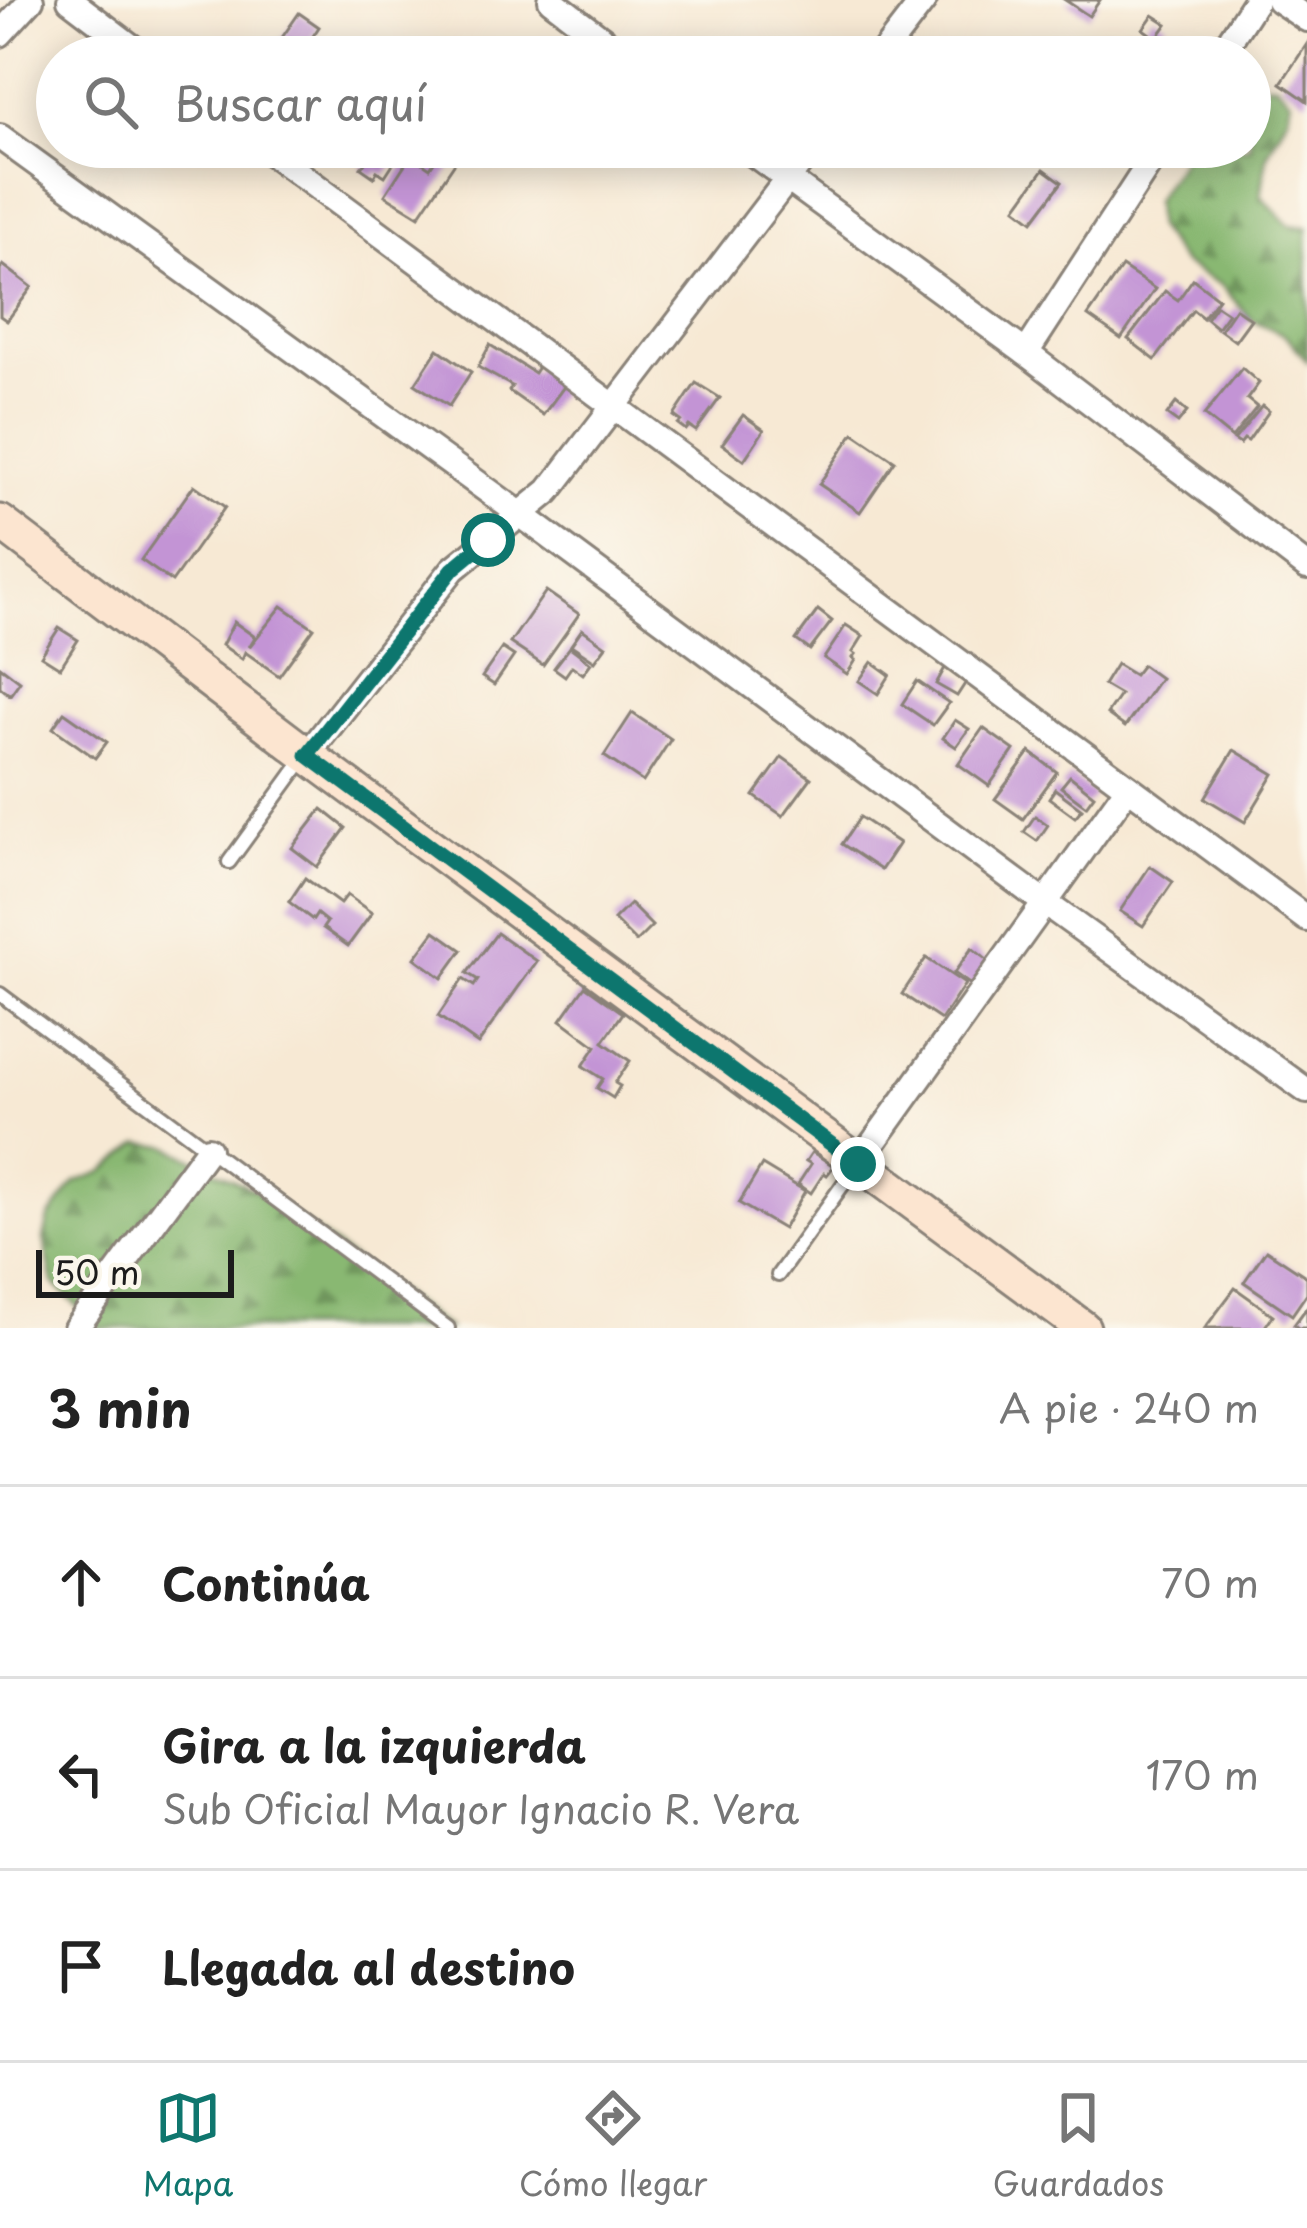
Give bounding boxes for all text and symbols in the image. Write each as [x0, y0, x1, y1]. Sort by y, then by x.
search box [36, 36, 1271, 168]
text: Buscar aquí [174, 68, 427, 136]
icon: search [78, 69, 144, 135]
route start [461, 513, 515, 567]
route end [831, 1137, 885, 1191]
scale bar [36, 1244, 234, 1297]
text: 50 m [54, 1246, 140, 1296]
text: 3 min [48, 1368, 192, 1445]
text: A pie · 240 m [999, 1377, 1259, 1436]
text: Continúa [162, 1548, 370, 1616]
icon: ahead [48, 1549, 114, 1615]
text: 70 m [1161, 1552, 1259, 1611]
text: Gira a la izquierda [162, 1710, 586, 1778]
icon: left [48, 1741, 114, 1807]
text: 170 m [1146, 1744, 1259, 1803]
text: Sub Oficial Mayor Ignacio R. Vera [162, 1778, 799, 1837]
text: Llegada al destino [162, 1932, 575, 2000]
icon: arrive [48, 1933, 114, 1999]
tab: Mapa [143, 2085, 233, 2207]
tab: Cómo llegar [519, 2085, 707, 2207]
tab: Guardados [993, 2085, 1164, 2207]

